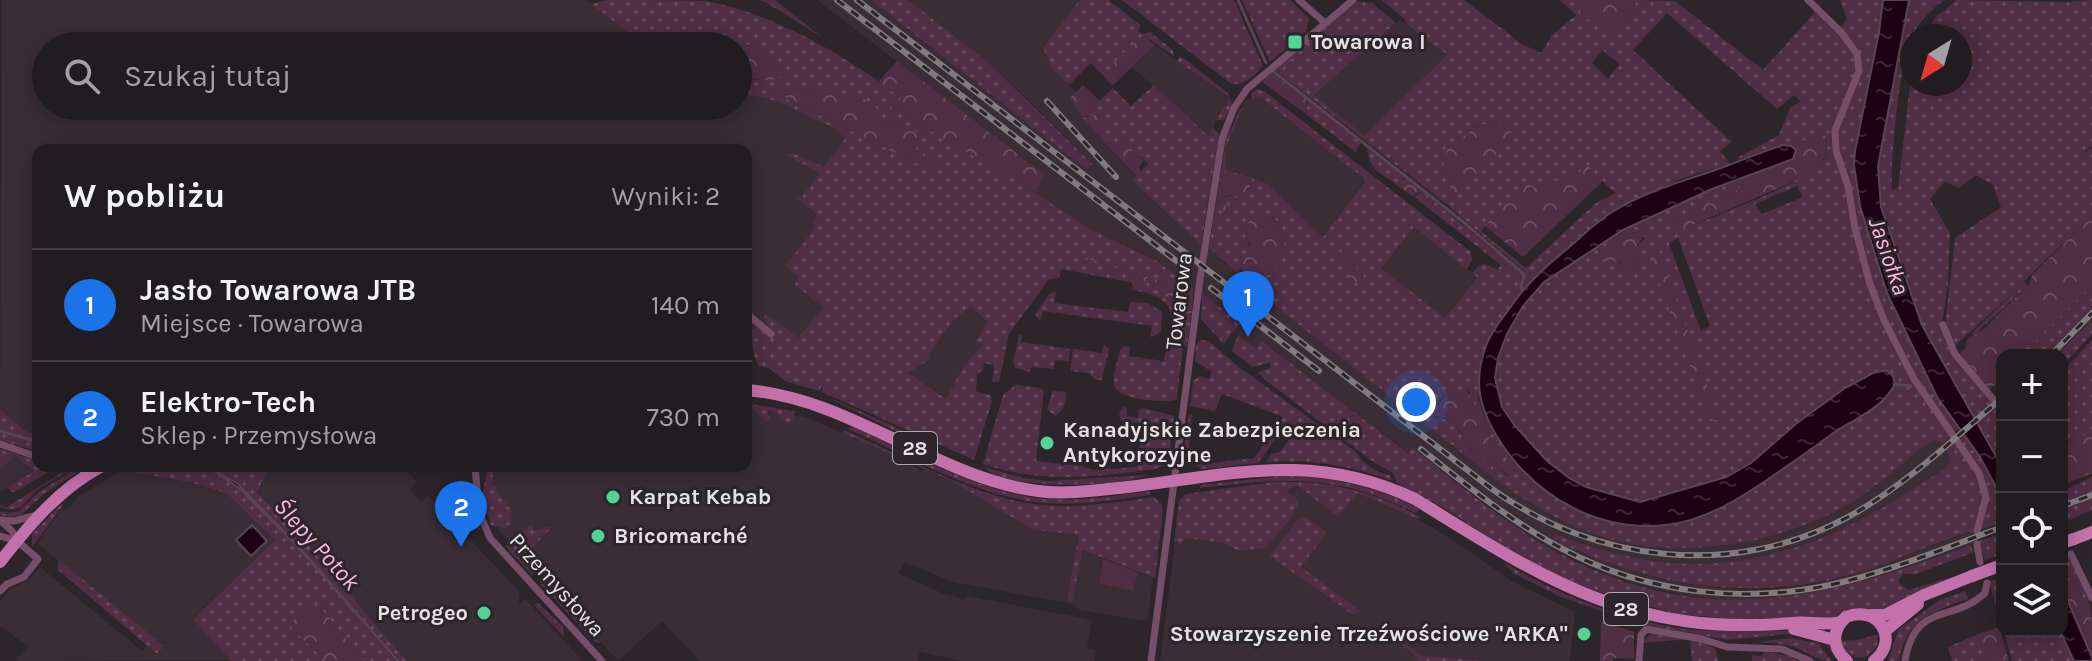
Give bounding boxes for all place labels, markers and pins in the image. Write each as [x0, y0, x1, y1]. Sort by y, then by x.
place label: Towarowa I [1311, 29, 1426, 55]
marker: Towarowa I [1286, 33, 1304, 51]
pin: 1 [1222, 271, 1274, 337]
place label: Kanadyjskie Zabezpieczenia Antykorozyjne [1063, 417, 1361, 468]
marker: Kanadyjskie Zabezpieczenia Antykorozyjne [1038, 434, 1056, 452]
pin: 2 [435, 481, 487, 547]
place label: Karpat Kebab [629, 484, 771, 510]
marker: Karpat Kebab [604, 488, 622, 506]
place label: Bricomarché [614, 523, 748, 549]
marker: Bricomarché [589, 527, 607, 545]
place label: Petrogeo [377, 600, 468, 626]
marker: Petrogeo [475, 604, 493, 622]
place label: Stowarzyszenie Trzeźwościowe "ARKA" [1170, 621, 1568, 647]
marker: Stowarzyszenie Trzeźwościowe "ARKA" [1575, 625, 1593, 643]

